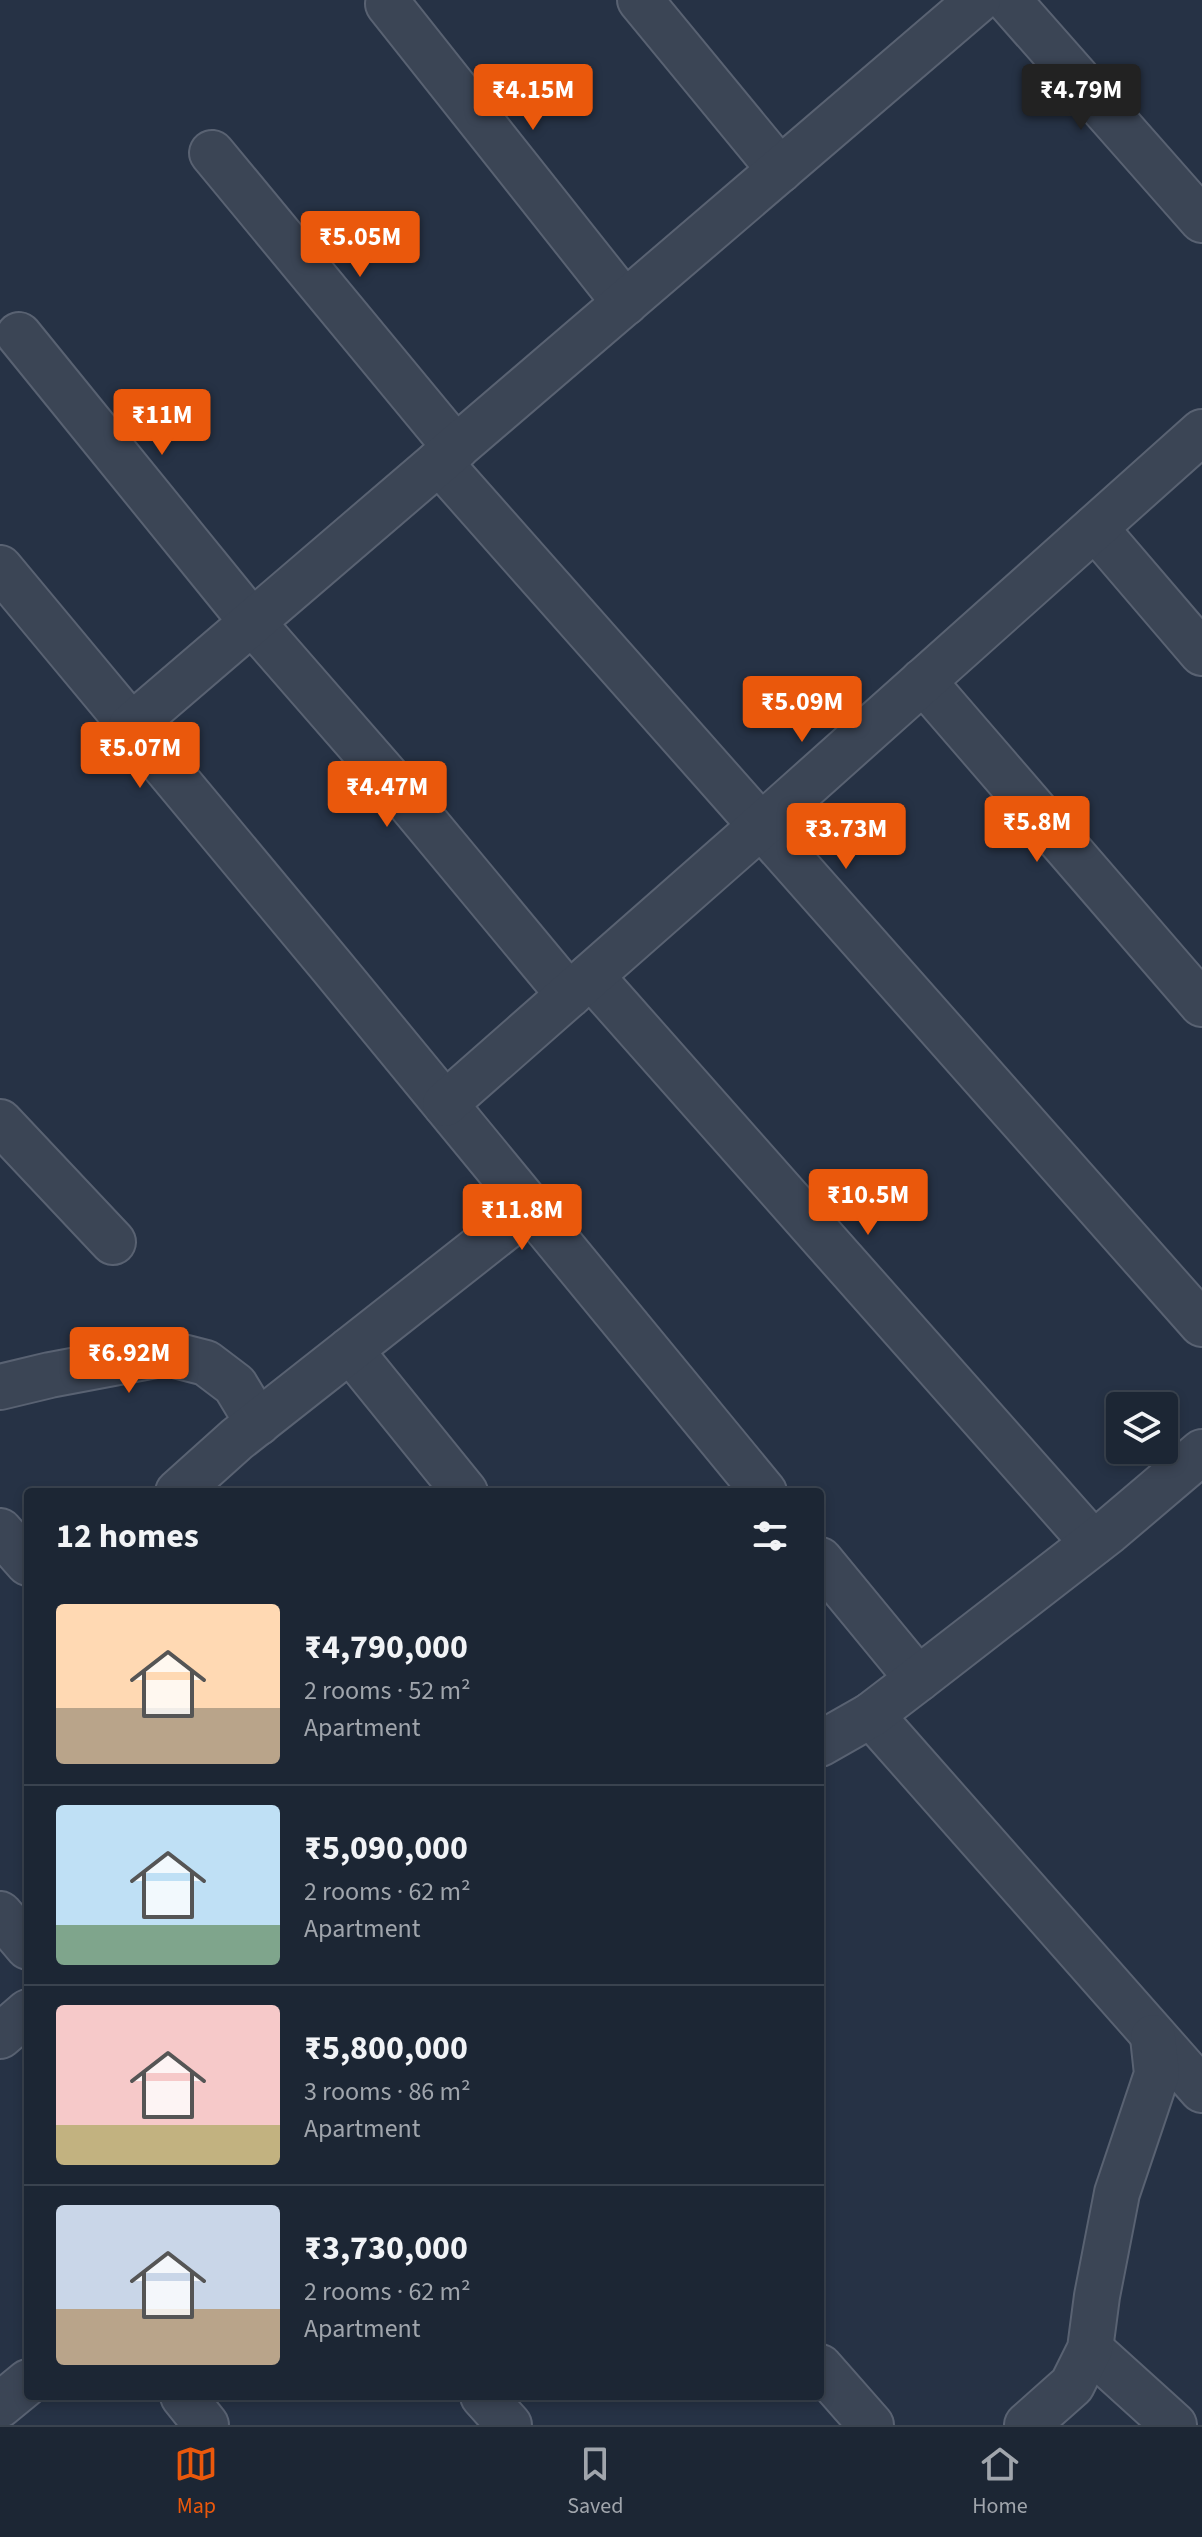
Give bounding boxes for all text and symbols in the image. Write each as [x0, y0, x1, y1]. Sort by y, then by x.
pin: ₹4.15M [468, 64, 598, 132]
pin: ₹4.79M [1016, 64, 1146, 132]
text: ₹4.15M [492, 71, 574, 108]
text: ₹4.79M [1040, 71, 1122, 108]
pin: ₹5.05M [295, 211, 425, 279]
text: ₹5.05M [319, 218, 401, 255]
pin: ₹11M [115, 389, 209, 457]
text: ₹11M [132, 396, 193, 433]
pin: ₹5.09M [737, 676, 867, 744]
text: ₹5.09M [761, 683, 843, 720]
pin: ₹5.07M [75, 722, 205, 790]
text: ₹5.07M [99, 729, 181, 766]
pin: ₹4.47M [322, 761, 452, 829]
text: ₹4.47M [346, 768, 428, 805]
pin: ₹5.8M [981, 796, 1093, 864]
pin: ₹3.73M [781, 803, 911, 871]
text: ₹5.8M [1003, 803, 1071, 840]
text: ₹3.73M [805, 810, 887, 847]
pin: ₹10.5M [803, 1169, 933, 1237]
text: ₹10.5M [827, 1176, 909, 1213]
pin: ₹11.8M [457, 1184, 587, 1252]
text: ₹11.8M [481, 1191, 563, 1228]
pin: ₹6.92M [64, 1327, 194, 1395]
text: ₹6.92M [88, 1334, 170, 1371]
map controls [1106, 1392, 1178, 1464]
button: layers [1106, 1392, 1178, 1464]
text: 12 homes [56, 1512, 199, 1561]
icon: filters [748, 1514, 792, 1558]
text: ₹4,790,000 [304, 1623, 468, 1672]
icon: home [120, 1636, 216, 1732]
text: 2 rooms · 52 m² [304, 1672, 471, 1709]
text: Apartment [304, 1709, 421, 1746]
text: ₹5,090,000 [304, 1824, 468, 1873]
icon: home [120, 1837, 216, 1933]
text: 2 rooms · 62 m² [304, 1873, 471, 1910]
text: Apartment [304, 1910, 421, 1947]
text: ₹5,800,000 [304, 2024, 468, 2073]
icon: home [120, 2037, 216, 2133]
text: 3 rooms · 86 m² [304, 2073, 471, 2110]
text: Apartment [304, 2110, 421, 2147]
text: ₹3,730,000 [304, 2224, 468, 2273]
icon: home [120, 2237, 216, 2333]
text: 2 rooms · 62 m² [304, 2273, 471, 2310]
text: Apartment [304, 2310, 421, 2347]
tab: Map [174, 2442, 218, 2522]
tab: Saved [567, 2442, 623, 2522]
tab: Home [972, 2442, 1028, 2522]

